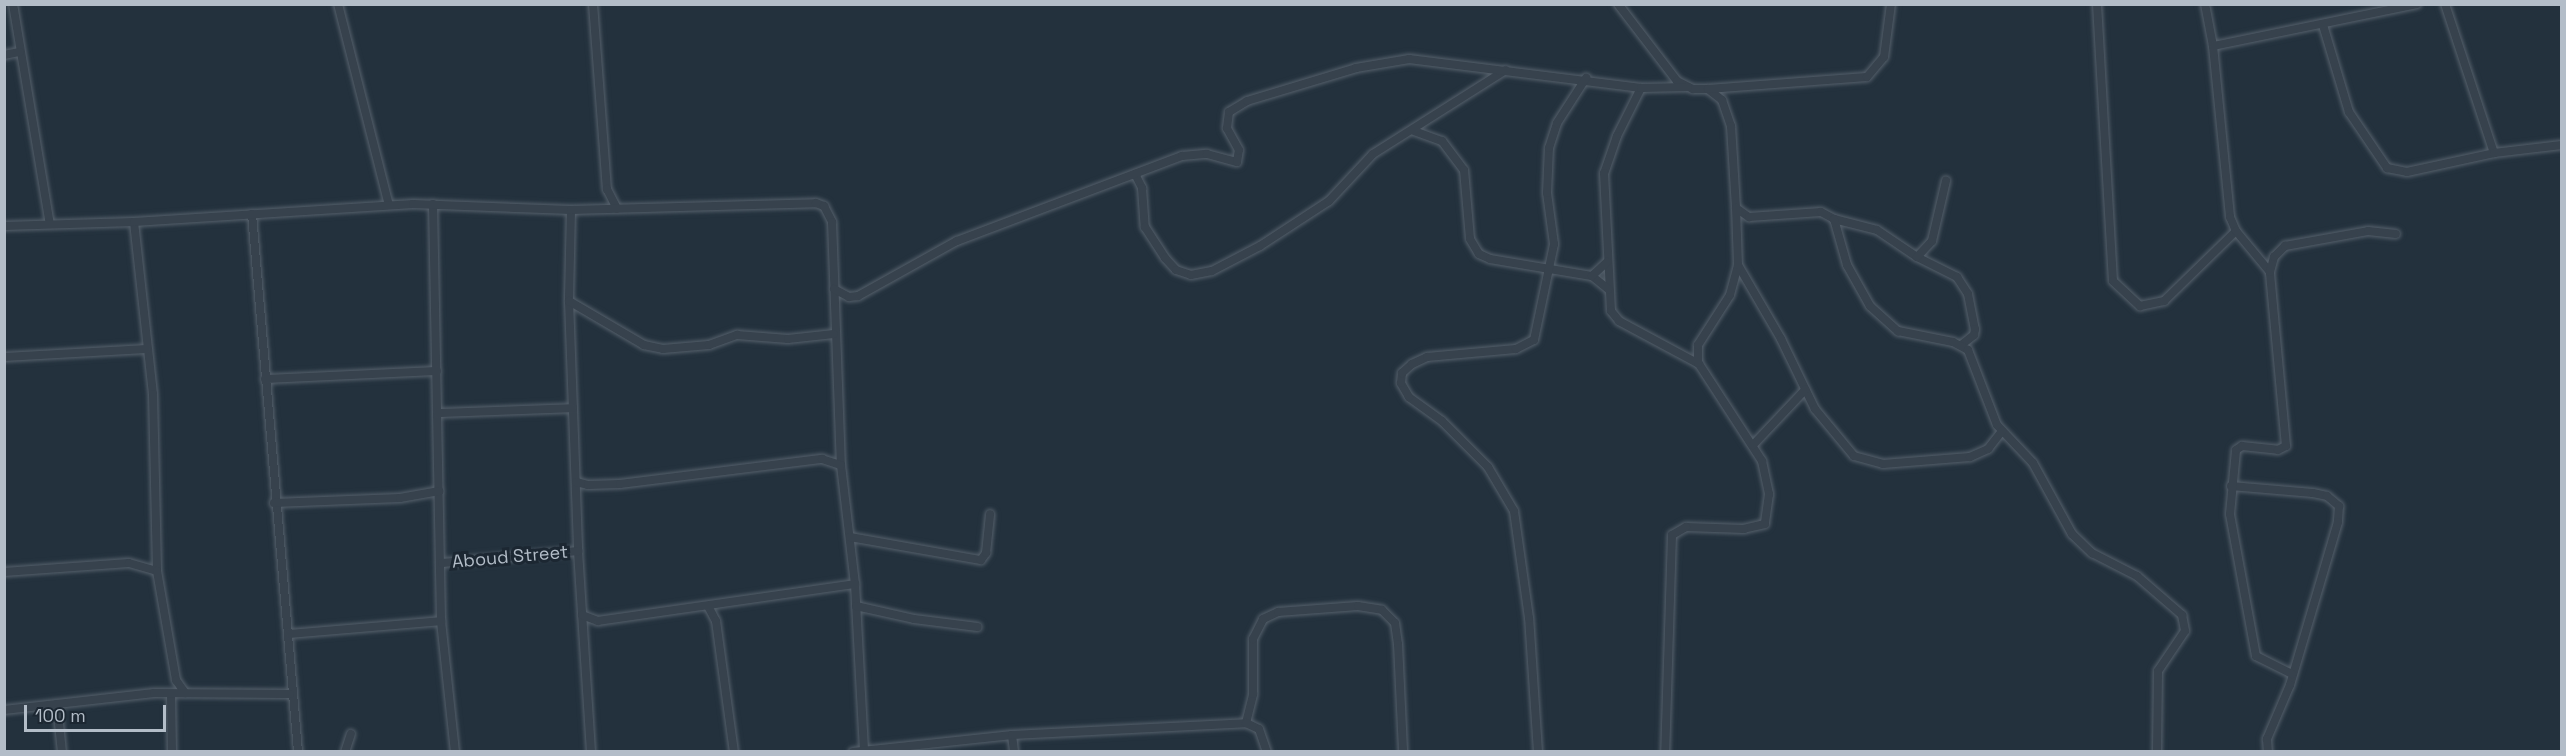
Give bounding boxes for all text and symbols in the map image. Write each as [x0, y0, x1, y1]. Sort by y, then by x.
street label: Aboud Street [451, 541, 569, 573]
scale bar [27, 693, 170, 731]
text: 100 m [35, 704, 86, 727]

